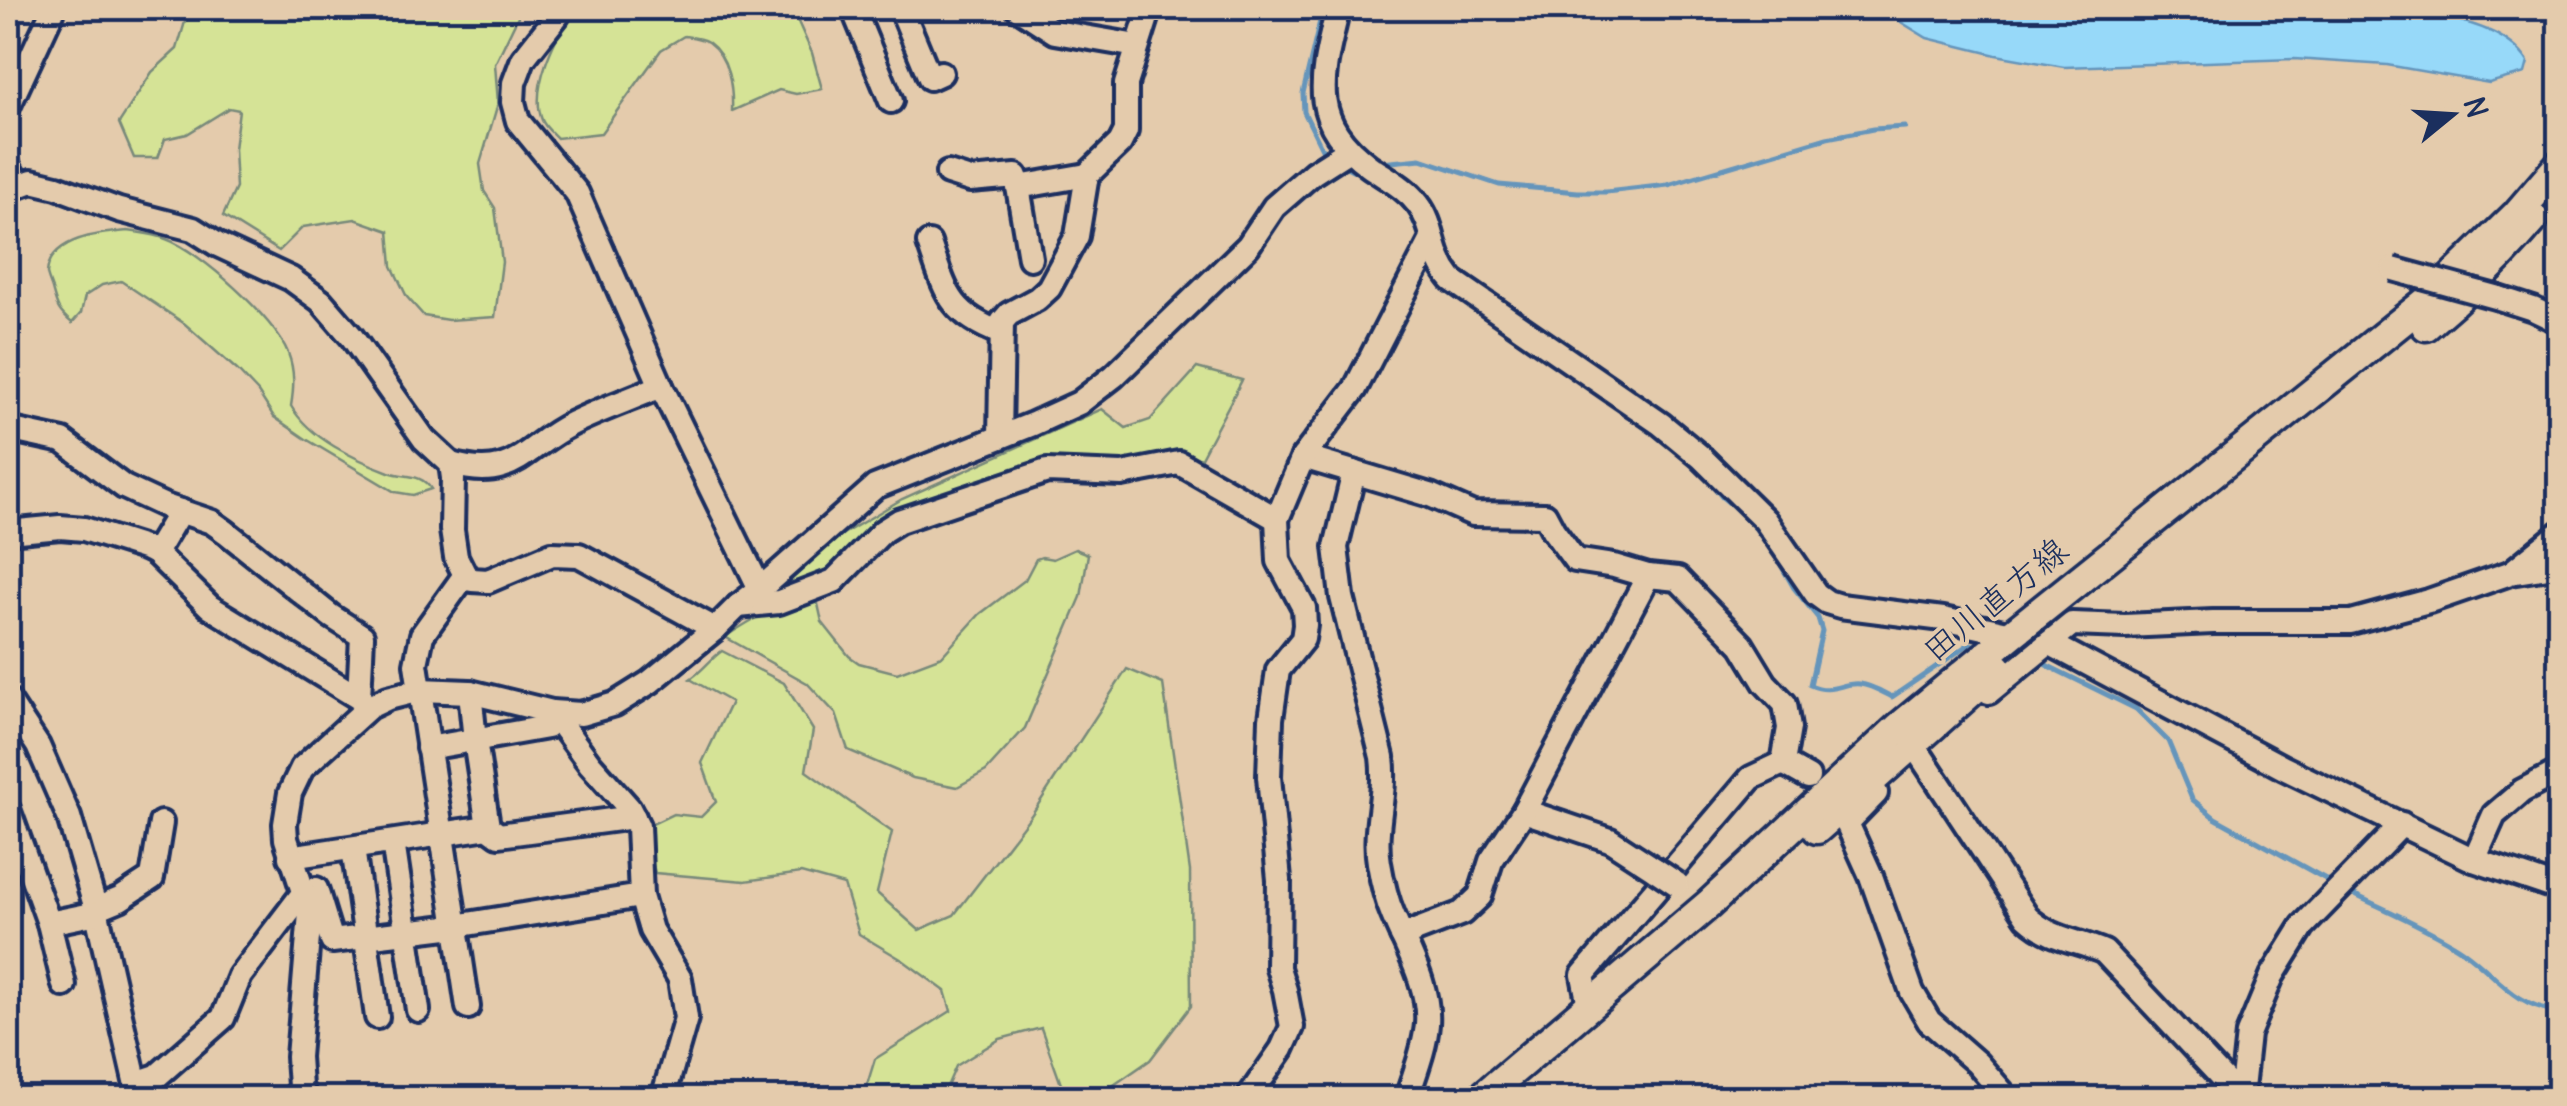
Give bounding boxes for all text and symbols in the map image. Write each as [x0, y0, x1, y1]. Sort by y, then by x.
north arrow [2402, 65, 2502, 165]
text: N [2456, 93, 2496, 122]
street label: 田川直方線 [1913, 527, 2076, 671]

